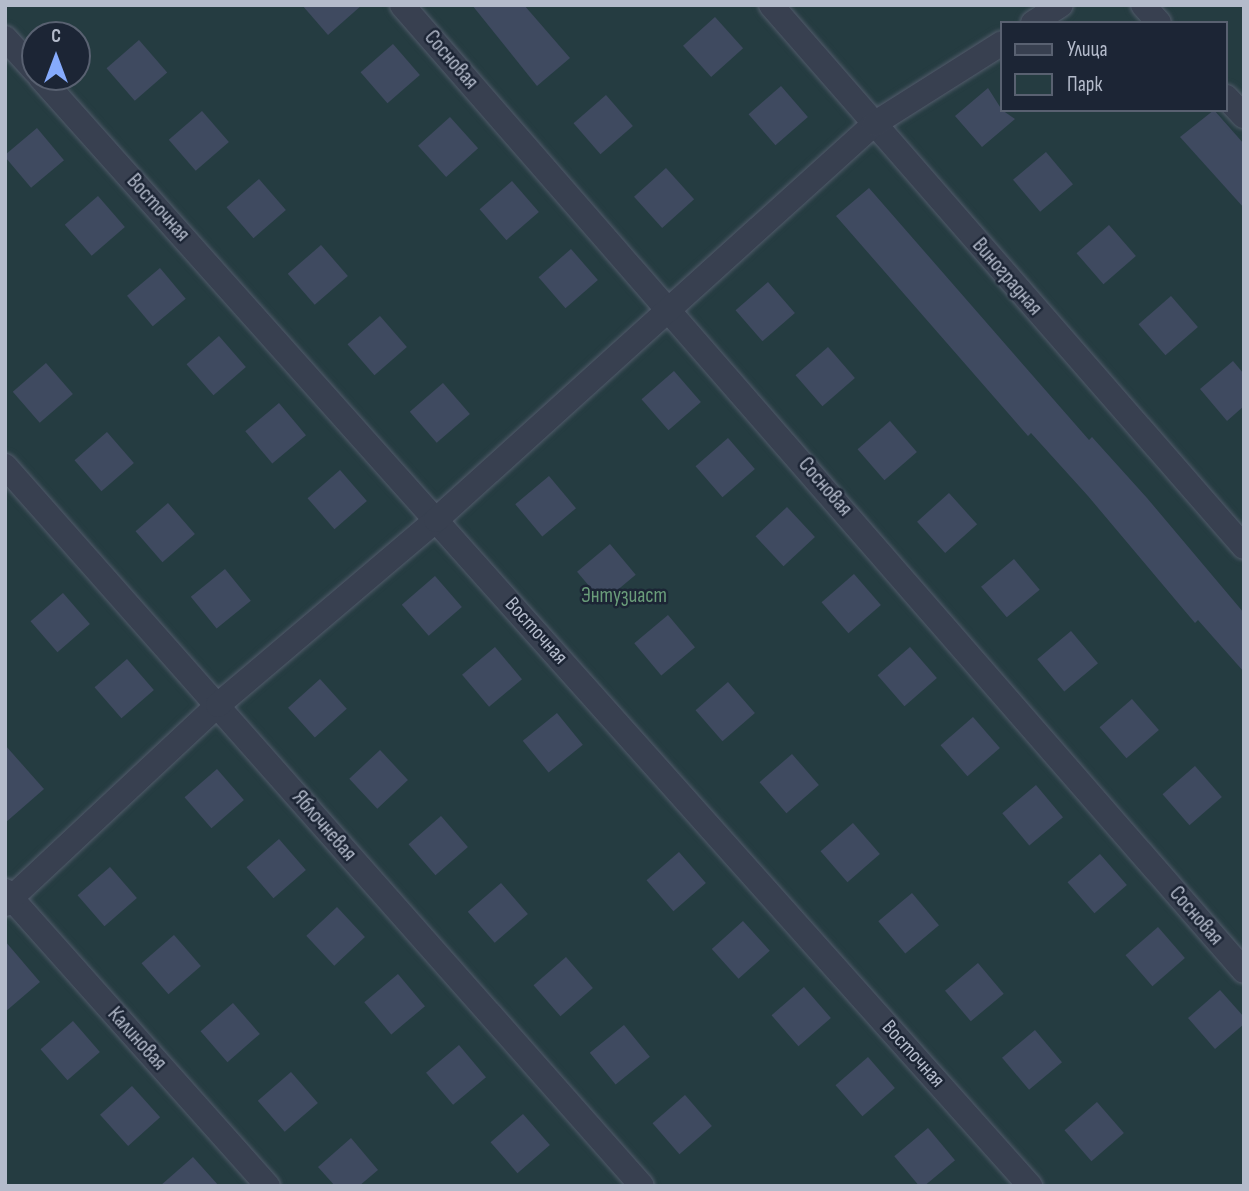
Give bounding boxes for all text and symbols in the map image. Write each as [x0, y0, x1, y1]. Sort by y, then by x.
north arrow [21, 21, 91, 91]
legend [1000, 21, 1228, 112]
text: С [51, 25, 61, 48]
street label: Сосновая [419, 26, 483, 94]
text: Улица [1067, 37, 1108, 62]
text: Парк [1067, 72, 1102, 97]
street label: Восточная [121, 169, 195, 247]
street label: Виноградная [967, 233, 1047, 321]
street label: Сосновая [793, 453, 857, 521]
park label: Энтузиаст [581, 583, 667, 609]
street label: Восточная [499, 592, 573, 670]
street label: Яблочневая [287, 786, 361, 866]
street label: Сосновая [1164, 882, 1228, 950]
street label: Калиновая [102, 1002, 172, 1076]
street label: Восточная [876, 1015, 950, 1093]

